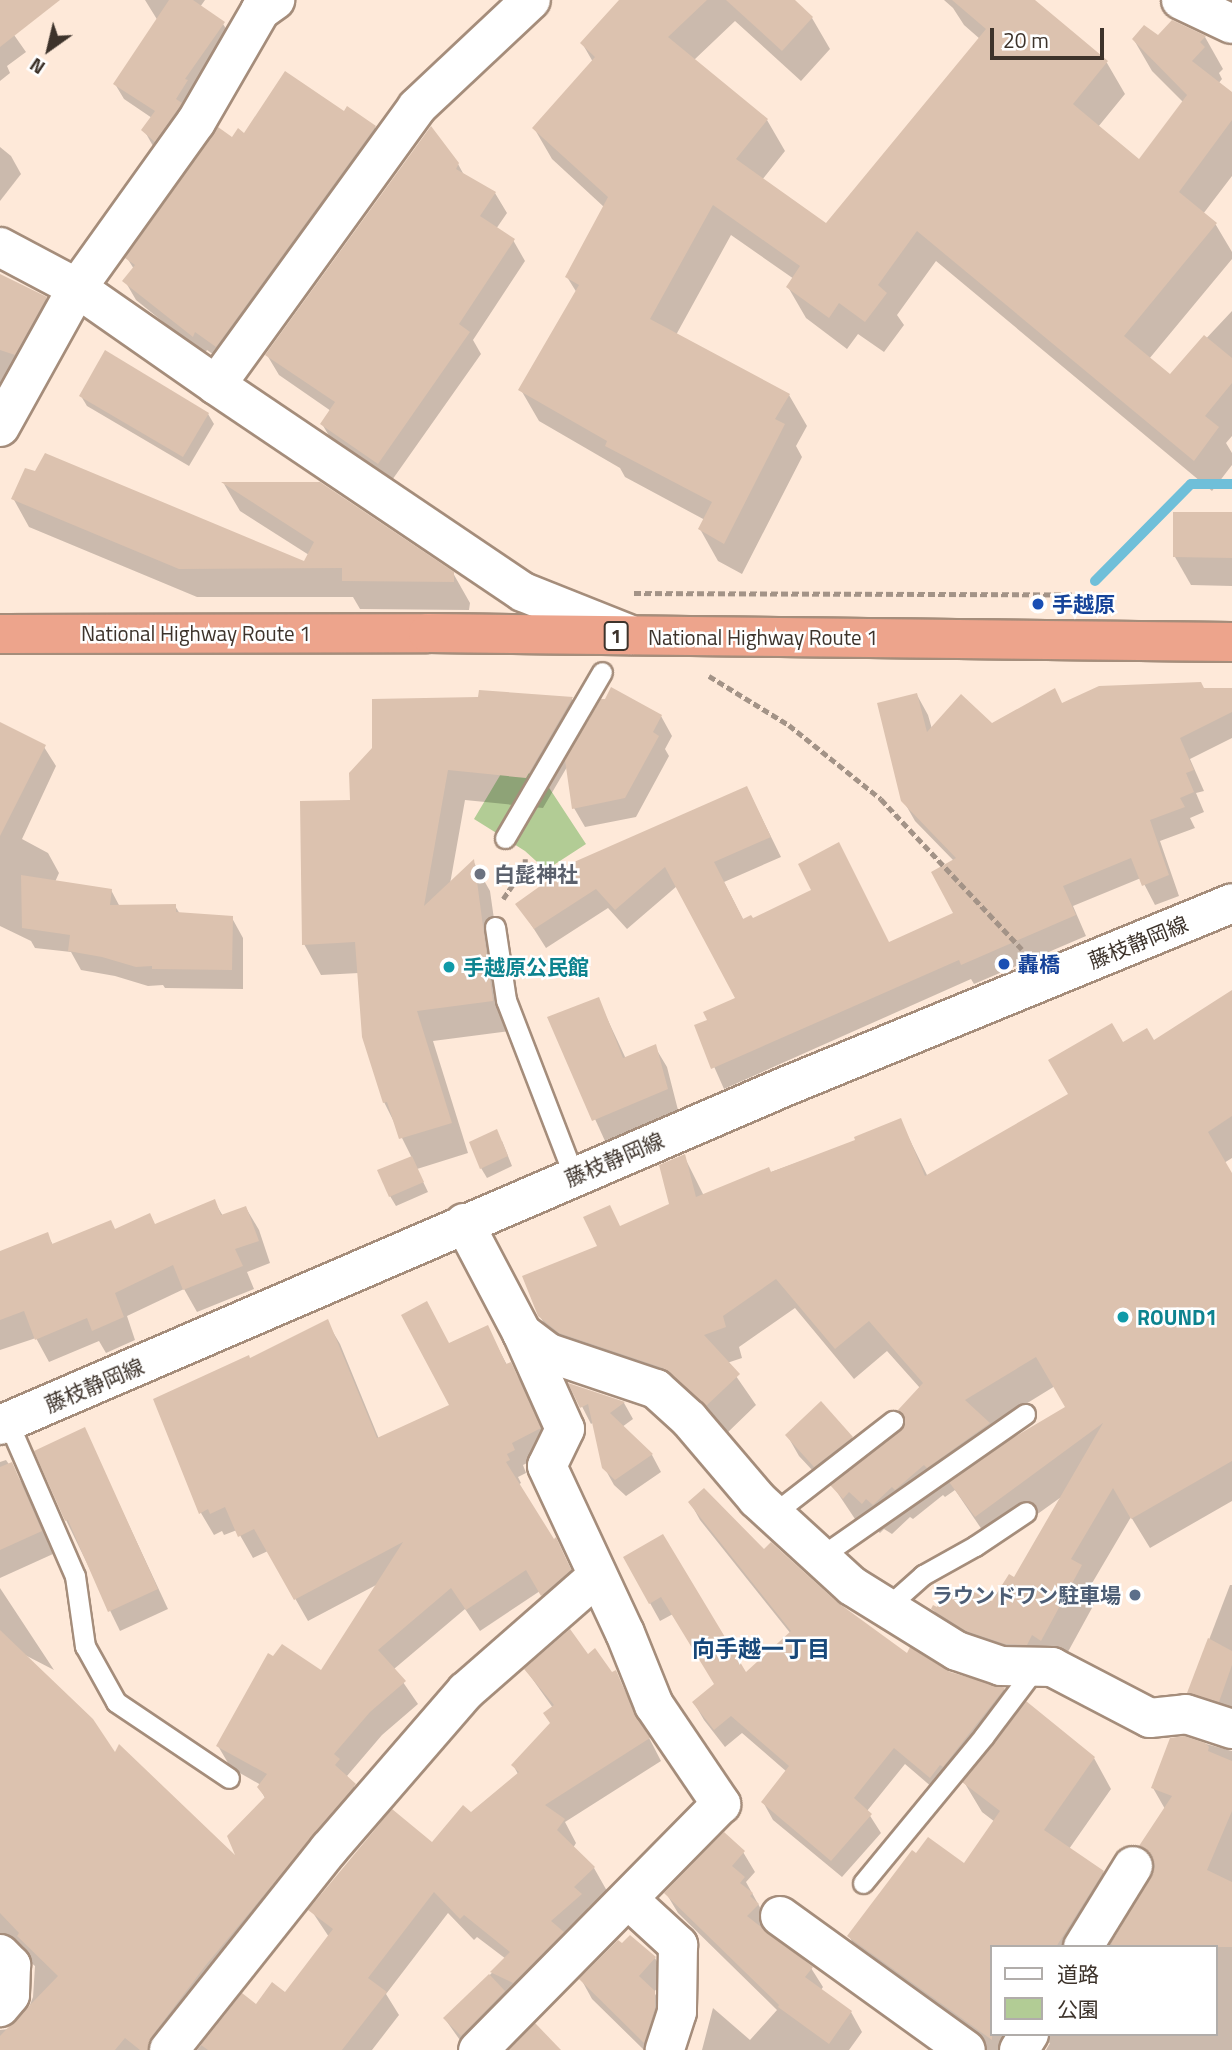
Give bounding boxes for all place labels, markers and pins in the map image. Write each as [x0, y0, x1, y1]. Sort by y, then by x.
place label: 手越原 [1052, 591, 1115, 617]
marker: 手越原 [1030, 596, 1046, 612]
place label: 白髭神社 [494, 861, 578, 887]
marker: 白髭神社 [472, 866, 488, 882]
place label: 轟橋 [1018, 951, 1060, 977]
place label: 手越原公民館 [463, 954, 589, 980]
marker: 轟橋 [996, 956, 1012, 972]
marker: 手越原公民館 [441, 959, 457, 975]
place label: ROUND1 [1137, 1304, 1217, 1330]
marker: ROUND1 [1115, 1309, 1131, 1325]
place label: ラウンドワン駐車場 [932, 1582, 1121, 1608]
marker: ラウンドワン駐車場 [1127, 1587, 1143, 1603]

